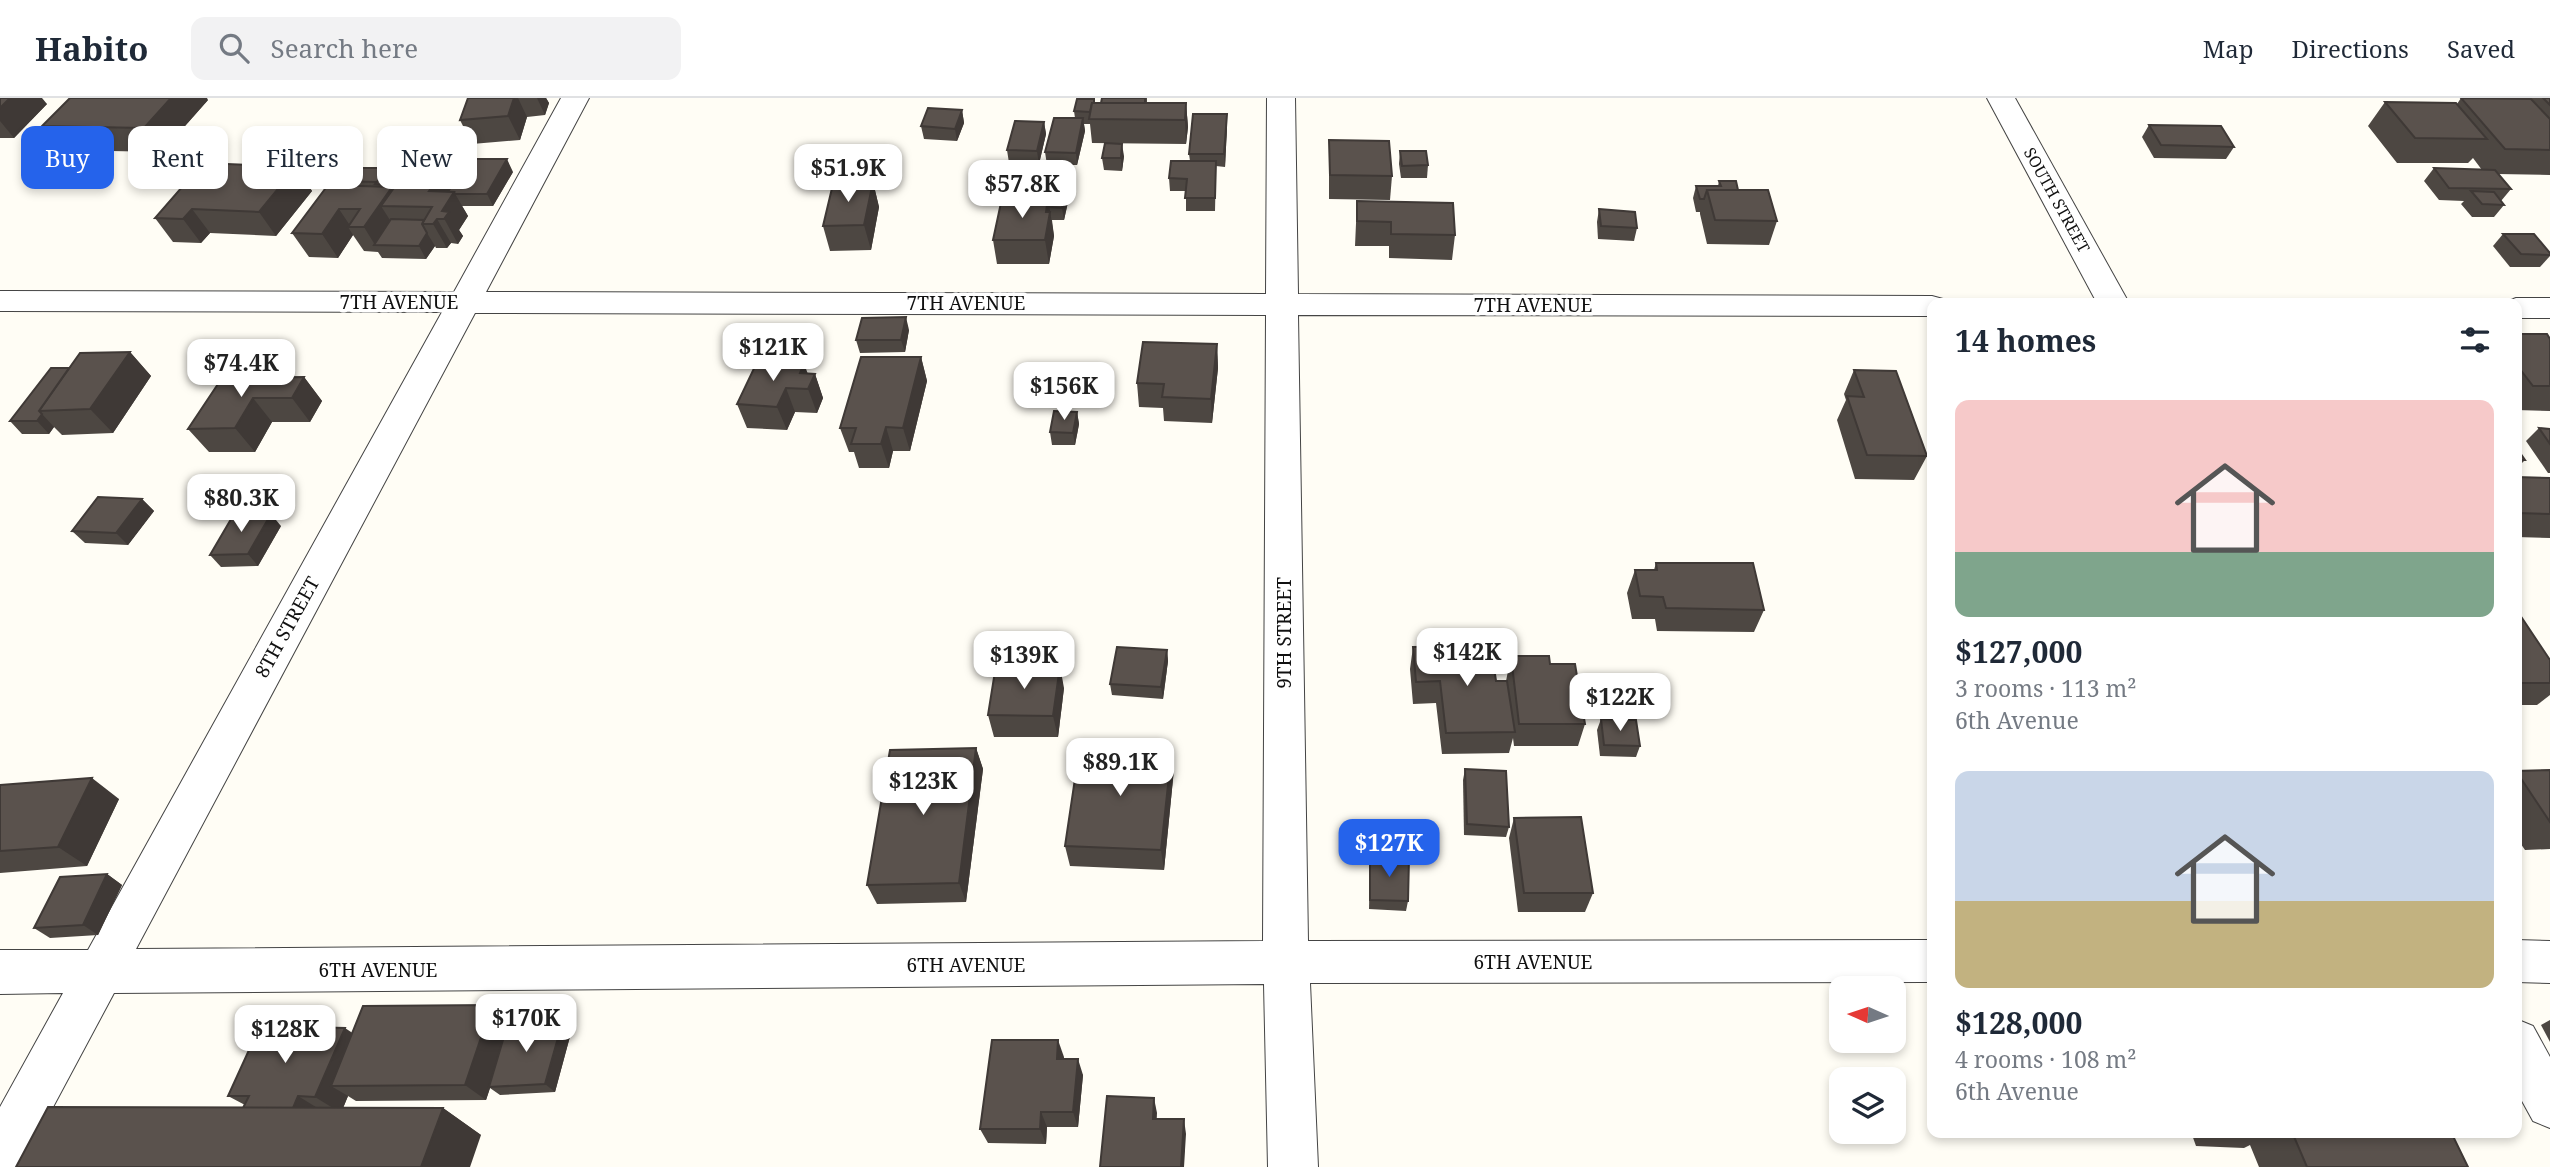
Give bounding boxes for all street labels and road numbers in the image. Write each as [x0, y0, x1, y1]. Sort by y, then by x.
street label: SOUTH STREET [2019, 143, 2095, 257]
street label: 7TH AVENUE [340, 289, 459, 315]
street label: 7TH AVENUE [907, 290, 1026, 316]
street label: 7TH AVENUE [1474, 292, 1593, 318]
street label: 8TH STREET [249, 572, 326, 682]
street label: 9TH STREET [1271, 577, 1297, 689]
street label: 6TH AVENUE [1474, 949, 1593, 975]
street label: 6TH AVENUE [907, 952, 1026, 978]
street label: 6TH AVENUE [319, 957, 438, 983]

